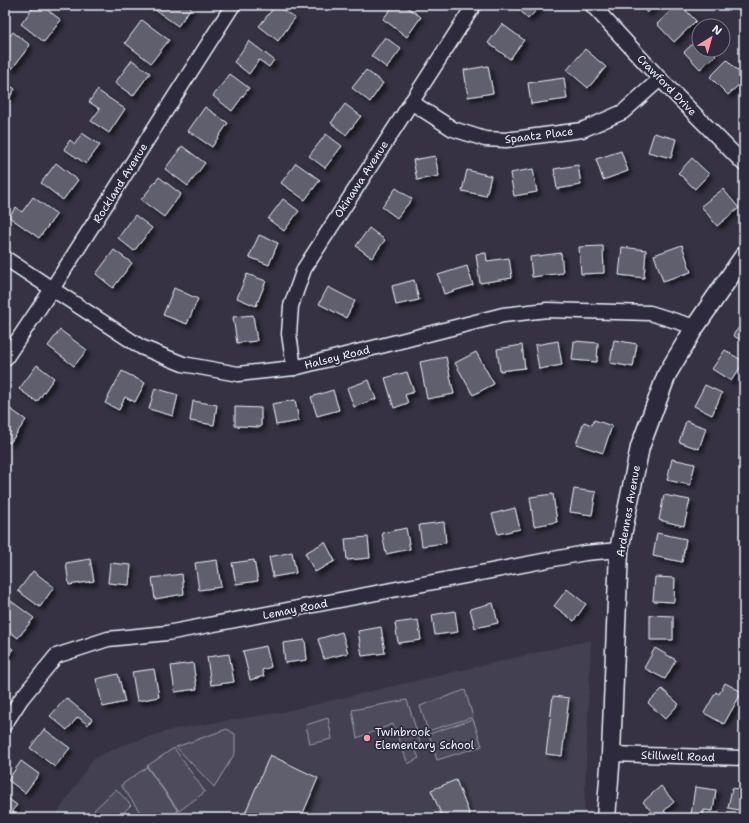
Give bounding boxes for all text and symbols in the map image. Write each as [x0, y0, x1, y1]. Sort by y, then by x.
north arrow [691, 18, 731, 58]
text: N [709, 22, 725, 39]
street label: Crawford Drive [634, 52, 700, 119]
street label: Spaatz Place [504, 124, 574, 147]
street label: Okinawa Avenue [331, 138, 392, 221]
street label: Rockland Avenue [90, 140, 151, 226]
street label: Halsey Road [303, 342, 372, 373]
street label: Ardennes Avenue [613, 464, 644, 558]
street label: Lemay Road [261, 596, 329, 623]
place label: Twinbrook Elementary School [375, 725, 475, 753]
marker: Twinbrook Elementary School [362, 733, 372, 743]
street label: Stillwell Road [641, 748, 715, 765]

